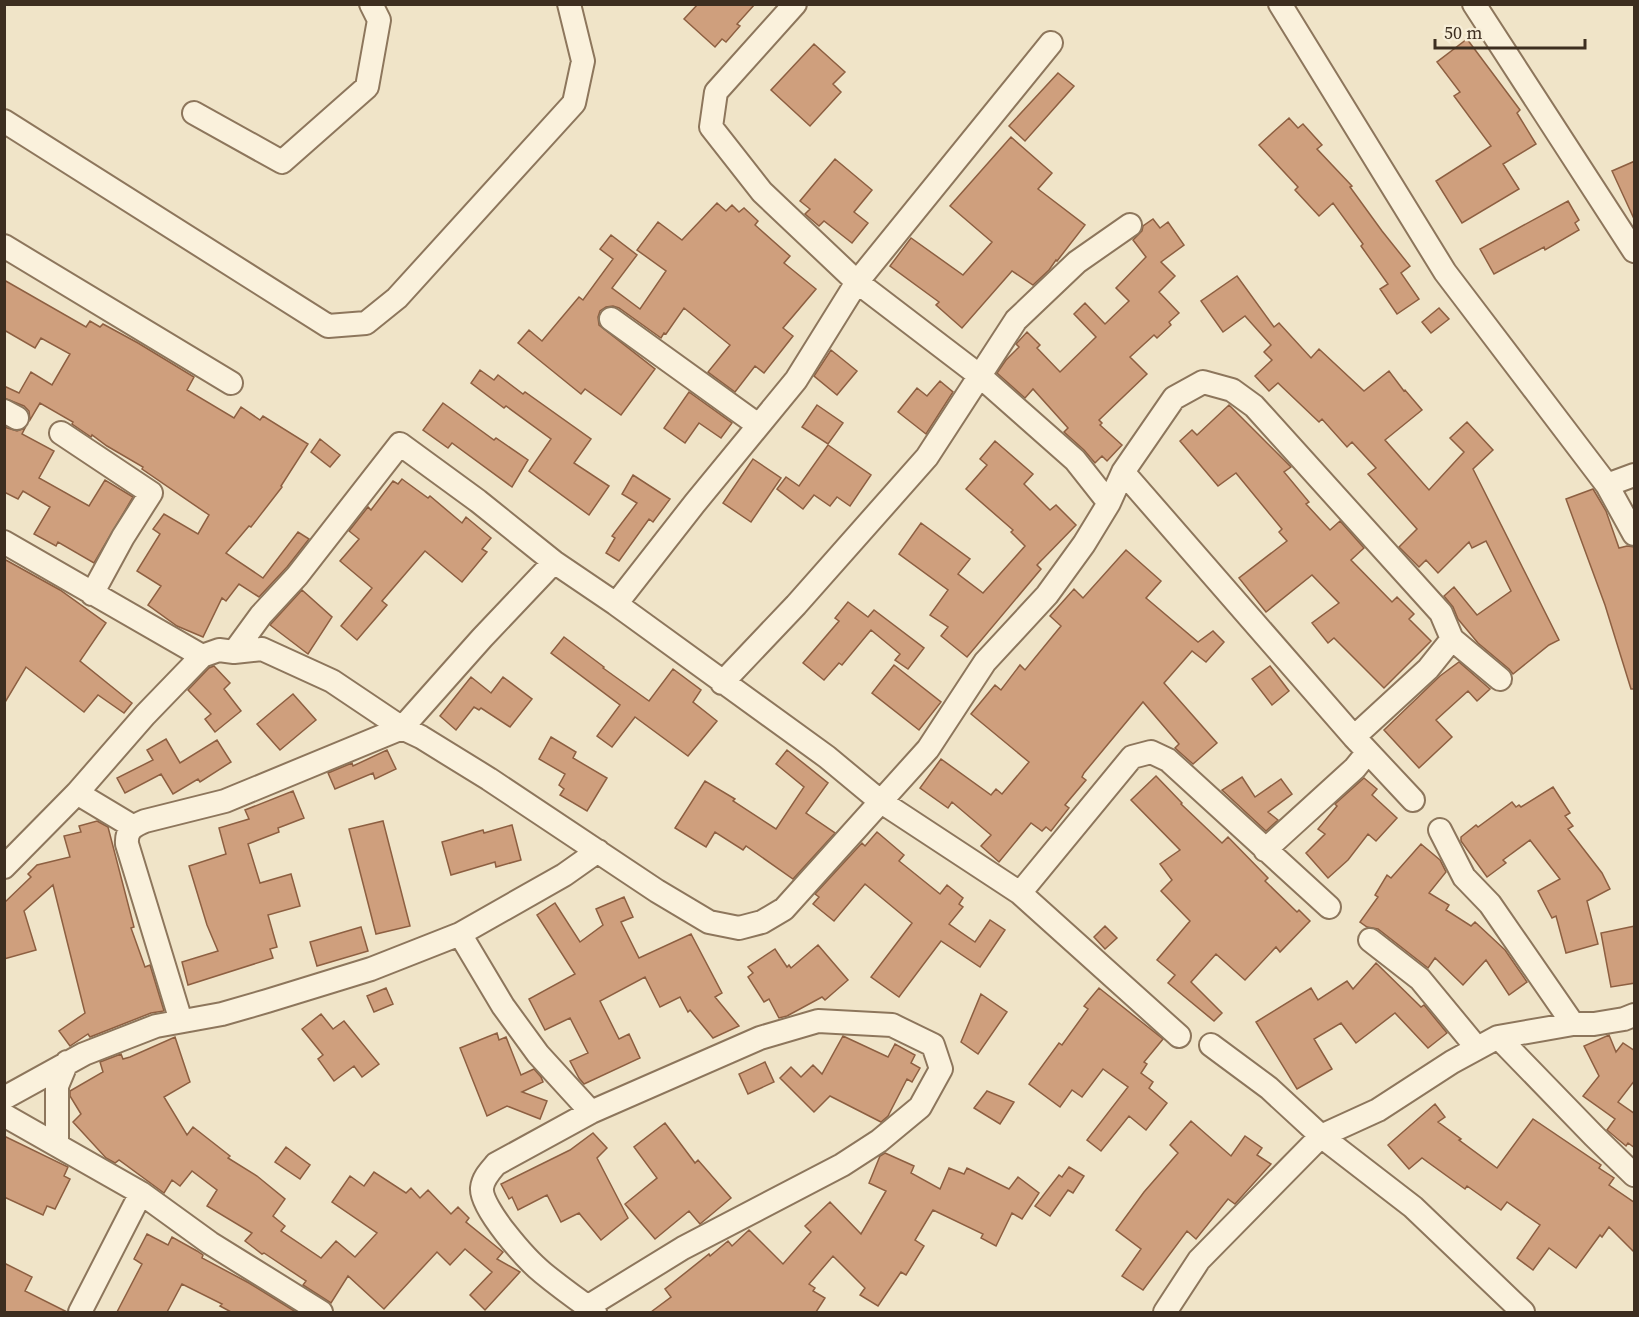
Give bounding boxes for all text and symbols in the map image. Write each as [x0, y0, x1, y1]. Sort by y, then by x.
scale bar [1435, 12, 1585, 50]
text: 50 m [1444, 20, 1482, 45]

